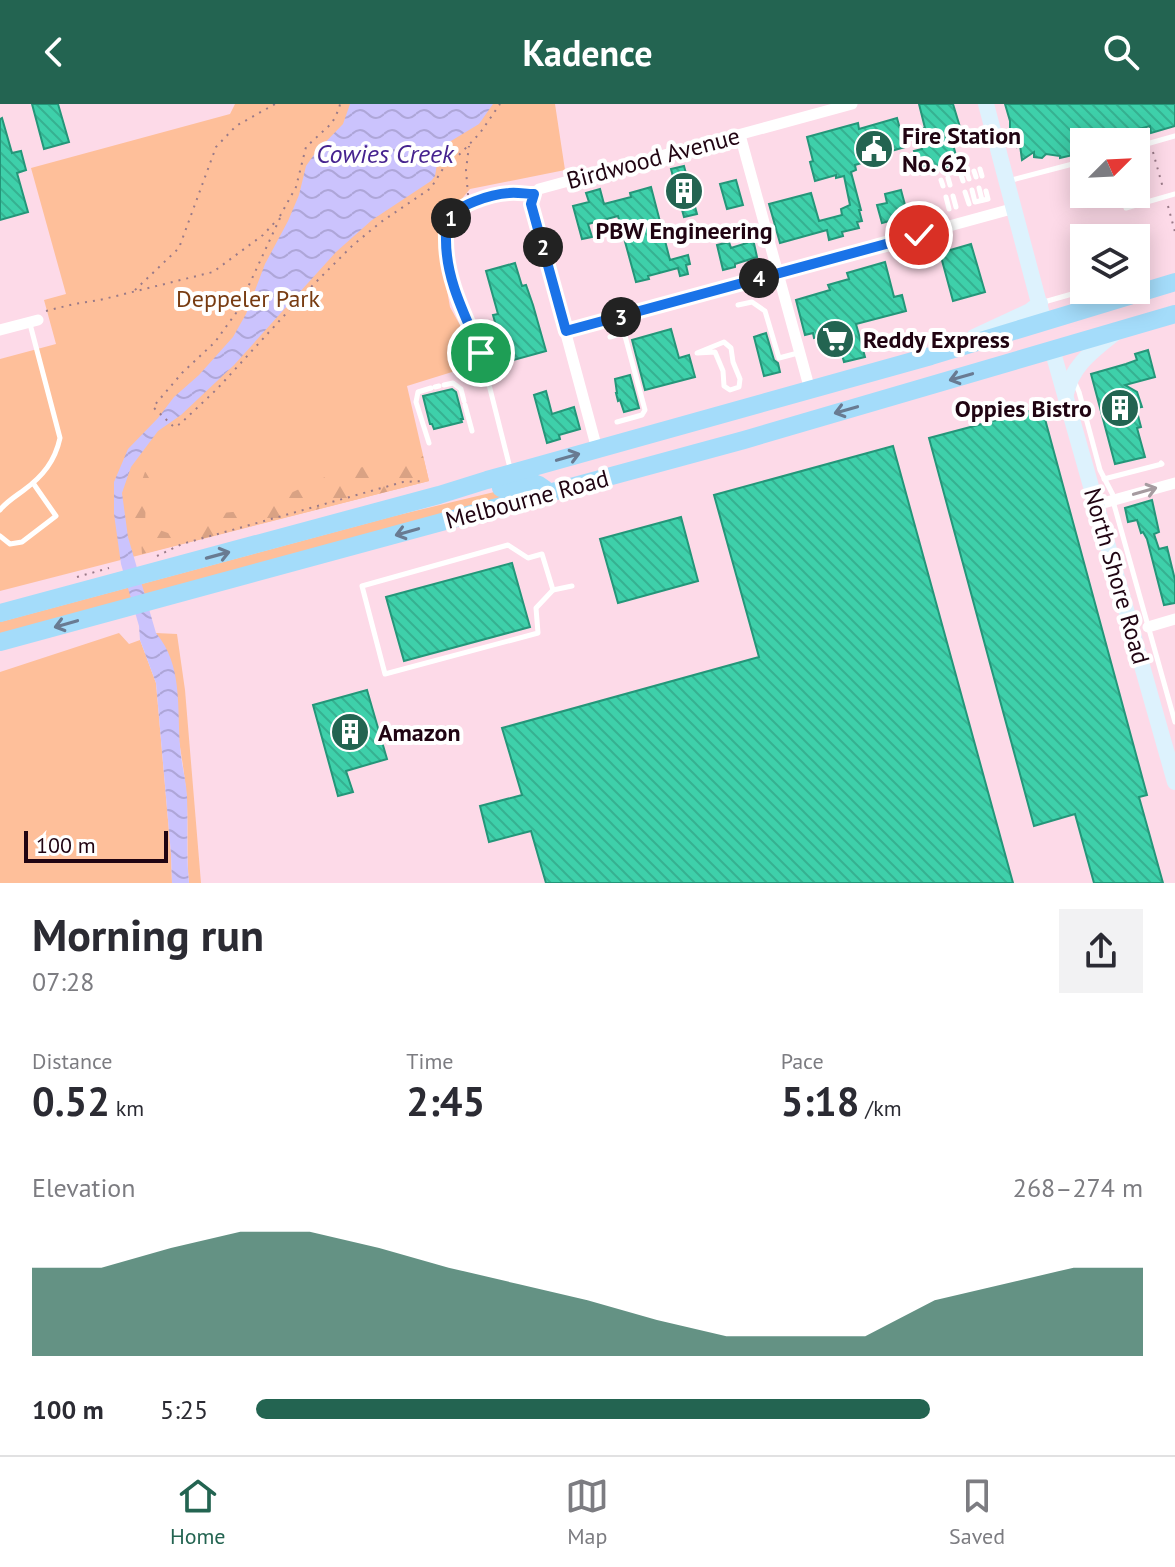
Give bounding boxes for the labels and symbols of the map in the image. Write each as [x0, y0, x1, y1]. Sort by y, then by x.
street label: Birdwood Avenue [563, 120, 743, 196]
place label: Fire Station No. 62 [902, 120, 1021, 179]
public building icon: Fire Station No. 62 [853, 128, 895, 170]
north arrow [1070, 128, 1150, 208]
water label: Cowies Creek [316, 137, 455, 170]
building icon: PBW Engineering [663, 170, 705, 212]
pin: 1 [431, 198, 471, 238]
pin [885, 201, 953, 269]
place label: PBW Engineering [595, 215, 773, 246]
pin: 2 [523, 227, 563, 267]
pin: 4 [739, 258, 779, 298]
park label: Deppeler Park [176, 283, 320, 314]
pin: 3 [601, 297, 641, 337]
supermarket icon: Reddy Express [814, 318, 856, 360]
pin [447, 319, 515, 387]
place label: Reddy Express [863, 324, 1010, 355]
one-way arrow [949, 370, 975, 385]
building icon: Oppies Bistro [1099, 387, 1141, 429]
place label: Oppies Bistro [955, 393, 1092, 424]
one-way arrow [834, 403, 860, 418]
one-way arrow [554, 449, 580, 464]
street label: Melbourne Road [442, 462, 612, 536]
one-way arrow [1131, 483, 1157, 498]
street label: North Shore Road [1077, 484, 1157, 668]
one-way arrow [395, 526, 421, 541]
one-way arrow [204, 546, 230, 561]
one-way arrow [54, 617, 80, 632]
building icon: Amazon [329, 711, 371, 753]
place label: Amazon [378, 717, 461, 748]
scale bar [24, 827, 168, 863]

